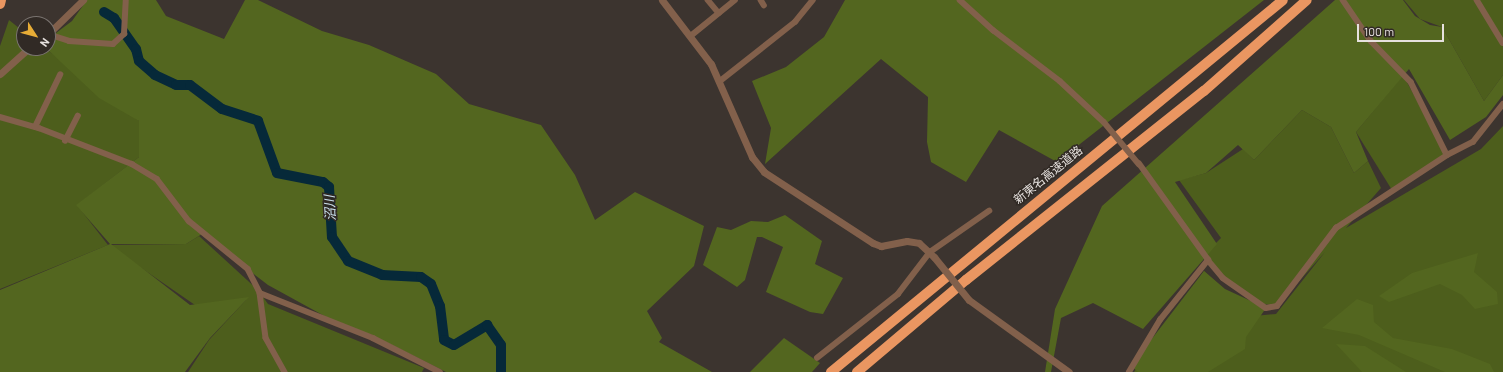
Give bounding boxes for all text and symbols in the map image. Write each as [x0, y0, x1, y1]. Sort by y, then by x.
north arrow [16, 16, 56, 56]
scale bar [1359, 16, 1446, 42]
text: 100 m [1364, 24, 1394, 38]
text: N [38, 36, 53, 50]
street label: 新東名高速道路 [1011, 143, 1085, 207]
water label: 沼川 [322, 195, 338, 221]

